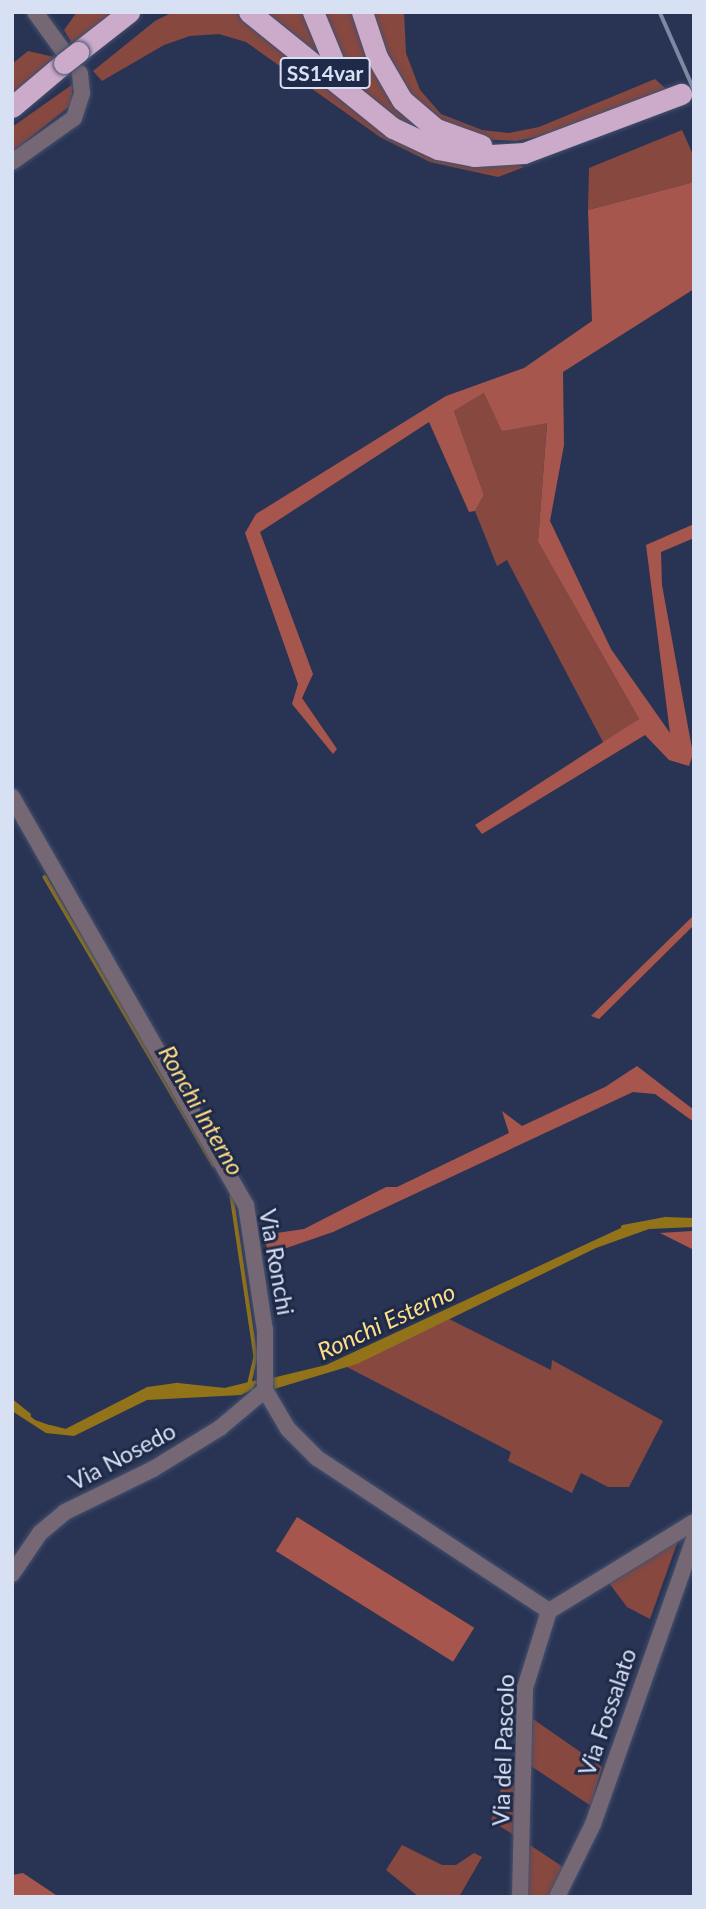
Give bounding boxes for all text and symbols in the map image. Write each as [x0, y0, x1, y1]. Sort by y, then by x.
road number: SS14var [280, 56, 370, 90]
water label: Ronchi Interno [153, 1040, 251, 1180]
street label: Via Ronchi [254, 1207, 300, 1317]
water label: Ronchi Esterno [313, 1277, 459, 1365]
street label: Via Nosedo [64, 1416, 180, 1496]
street label: Via Fossalato [572, 1645, 642, 1779]
street label: Via del Pascolo [487, 1674, 519, 1826]

